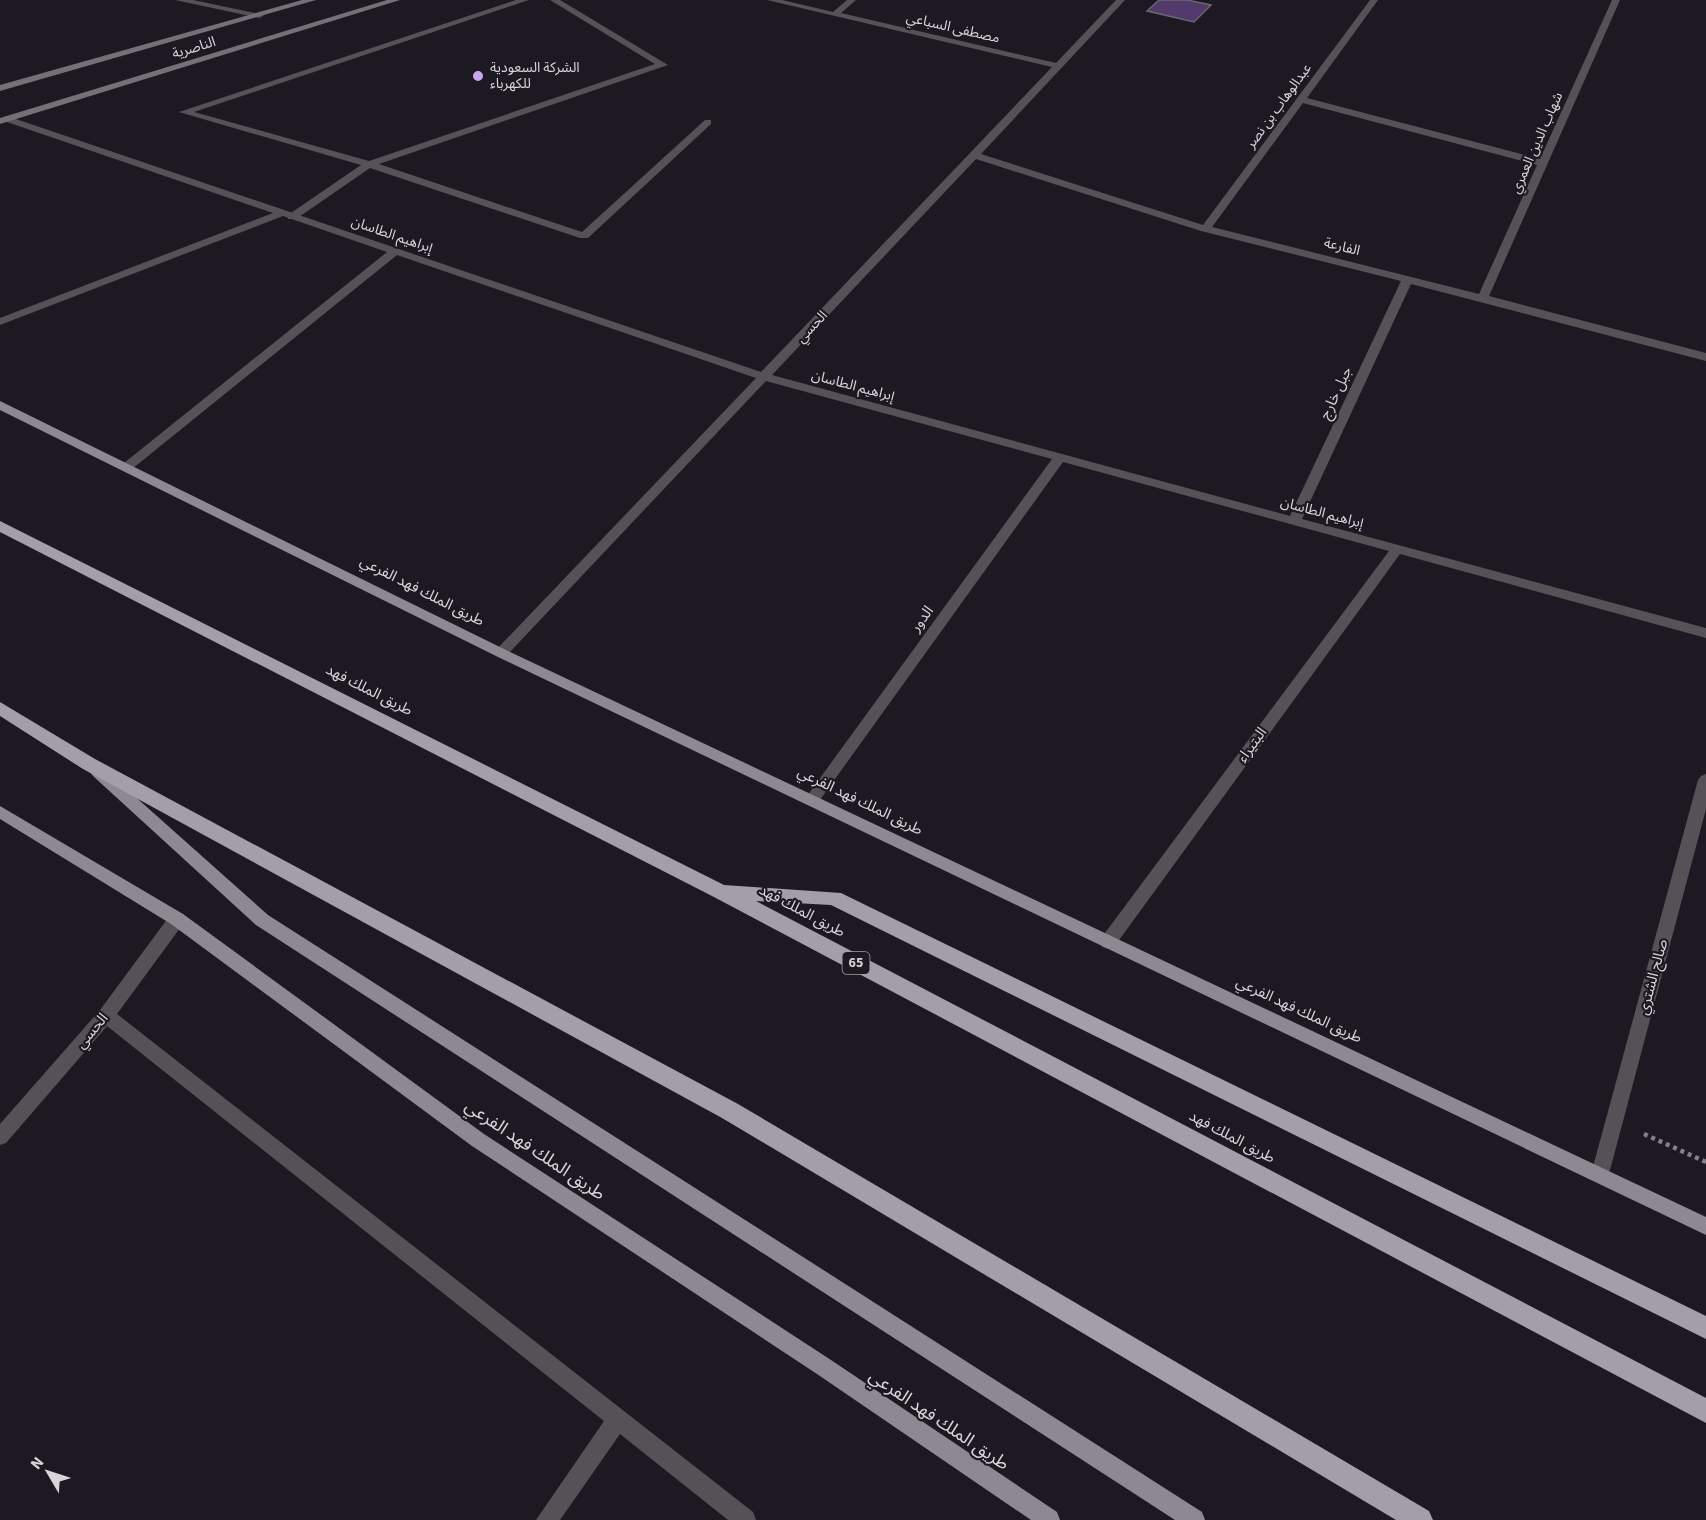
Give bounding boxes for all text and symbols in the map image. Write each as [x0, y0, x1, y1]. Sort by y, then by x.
street label: مصطفى السباعي [904, 7, 1002, 49]
street label: الناصرية [170, 32, 218, 64]
place label: الشركة السعودية للكهرباء [490, 58, 580, 94]
street label: عبدالوهاب بن نصر [1241, 59, 1317, 154]
marker: الشركة السعودية للكهرباء [471, 69, 485, 83]
street label: شهاب الدين العمري [1506, 89, 1569, 197]
street label: إبراهيم الطاسان [348, 212, 436, 259]
street label: الفارعة [1322, 233, 1362, 261]
street label: الحسي [792, 306, 832, 348]
street label: جبل خارج [1315, 363, 1358, 423]
street label: إبراهيم الطاسان [809, 365, 898, 407]
street label: إبراهيم الطاسان [1278, 492, 1367, 534]
street label: طريق الملك فهد الفرعي [356, 551, 488, 632]
street label: الدور [905, 602, 939, 637]
street label: طريق الملك فهد [322, 659, 416, 721]
street label: البتيراء [1232, 723, 1272, 767]
street label: طريق الملك فهد الفرعي [794, 762, 926, 841]
street label: طريق الملك فهد [755, 879, 849, 943]
street label: صالح الشتري [1633, 937, 1674, 1018]
road number: 65 [842, 952, 870, 974]
street label: طريق الملك فهد الفرعي [1232, 972, 1366, 1049]
street label: الحسي [71, 1009, 114, 1054]
street label: طريق الملك فهد الفرعي [460, 1094, 610, 1206]
street label: طريق الملك فهد [1185, 1105, 1279, 1169]
street label: طريق الملك فهد الفرعي [864, 1364, 1014, 1476]
north arrow [18, 1442, 78, 1502]
text: N [25, 1452, 49, 1474]

